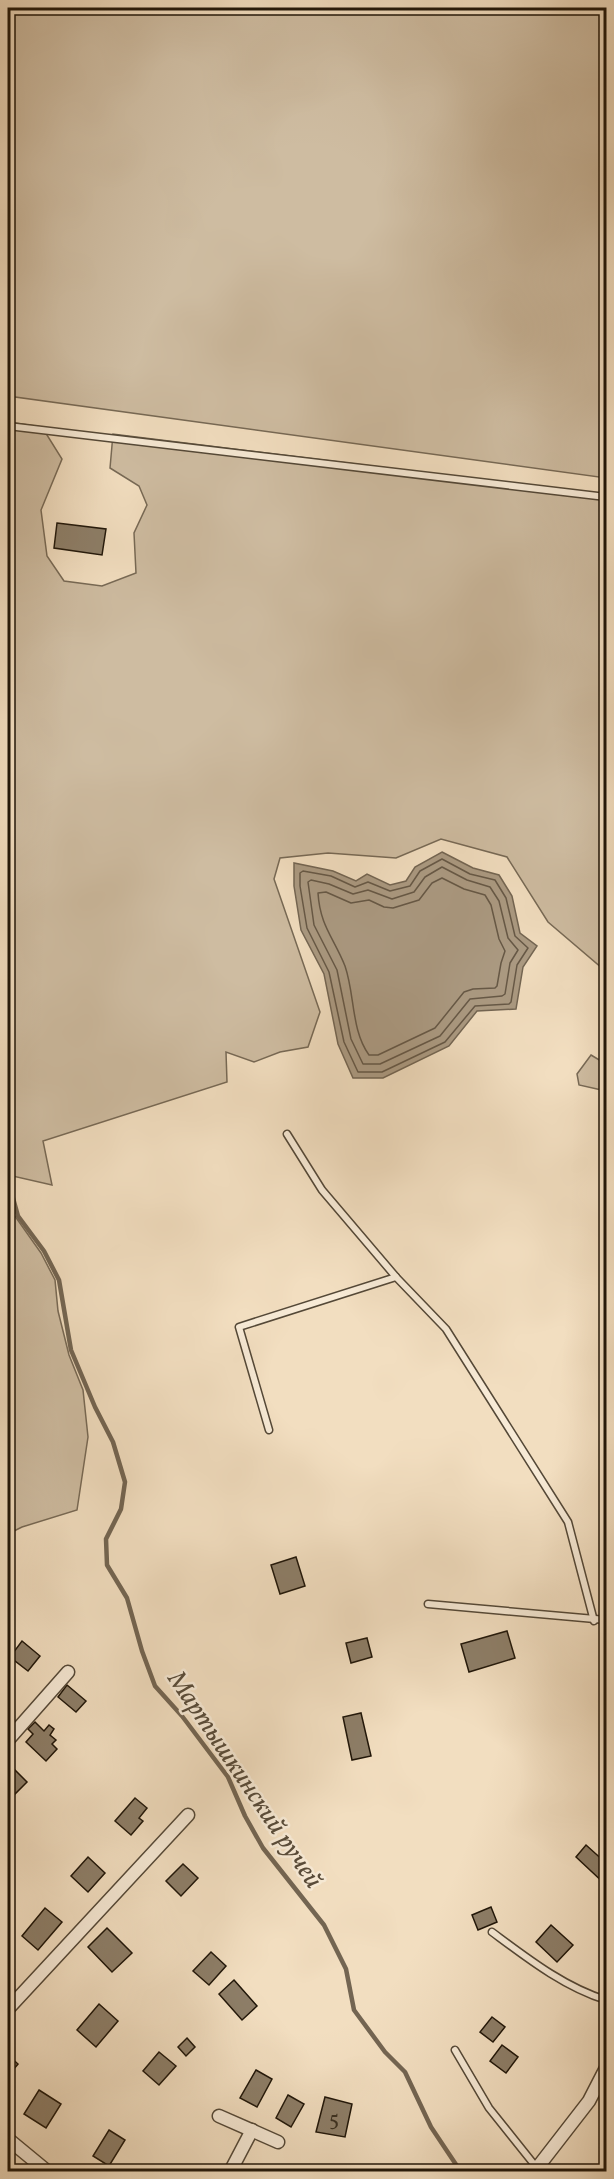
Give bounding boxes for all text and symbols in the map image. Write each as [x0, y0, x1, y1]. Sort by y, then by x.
water label: Мартышкинский ручей [157, 1663, 331, 1896]
house number: 5 [329, 2105, 339, 2134]

